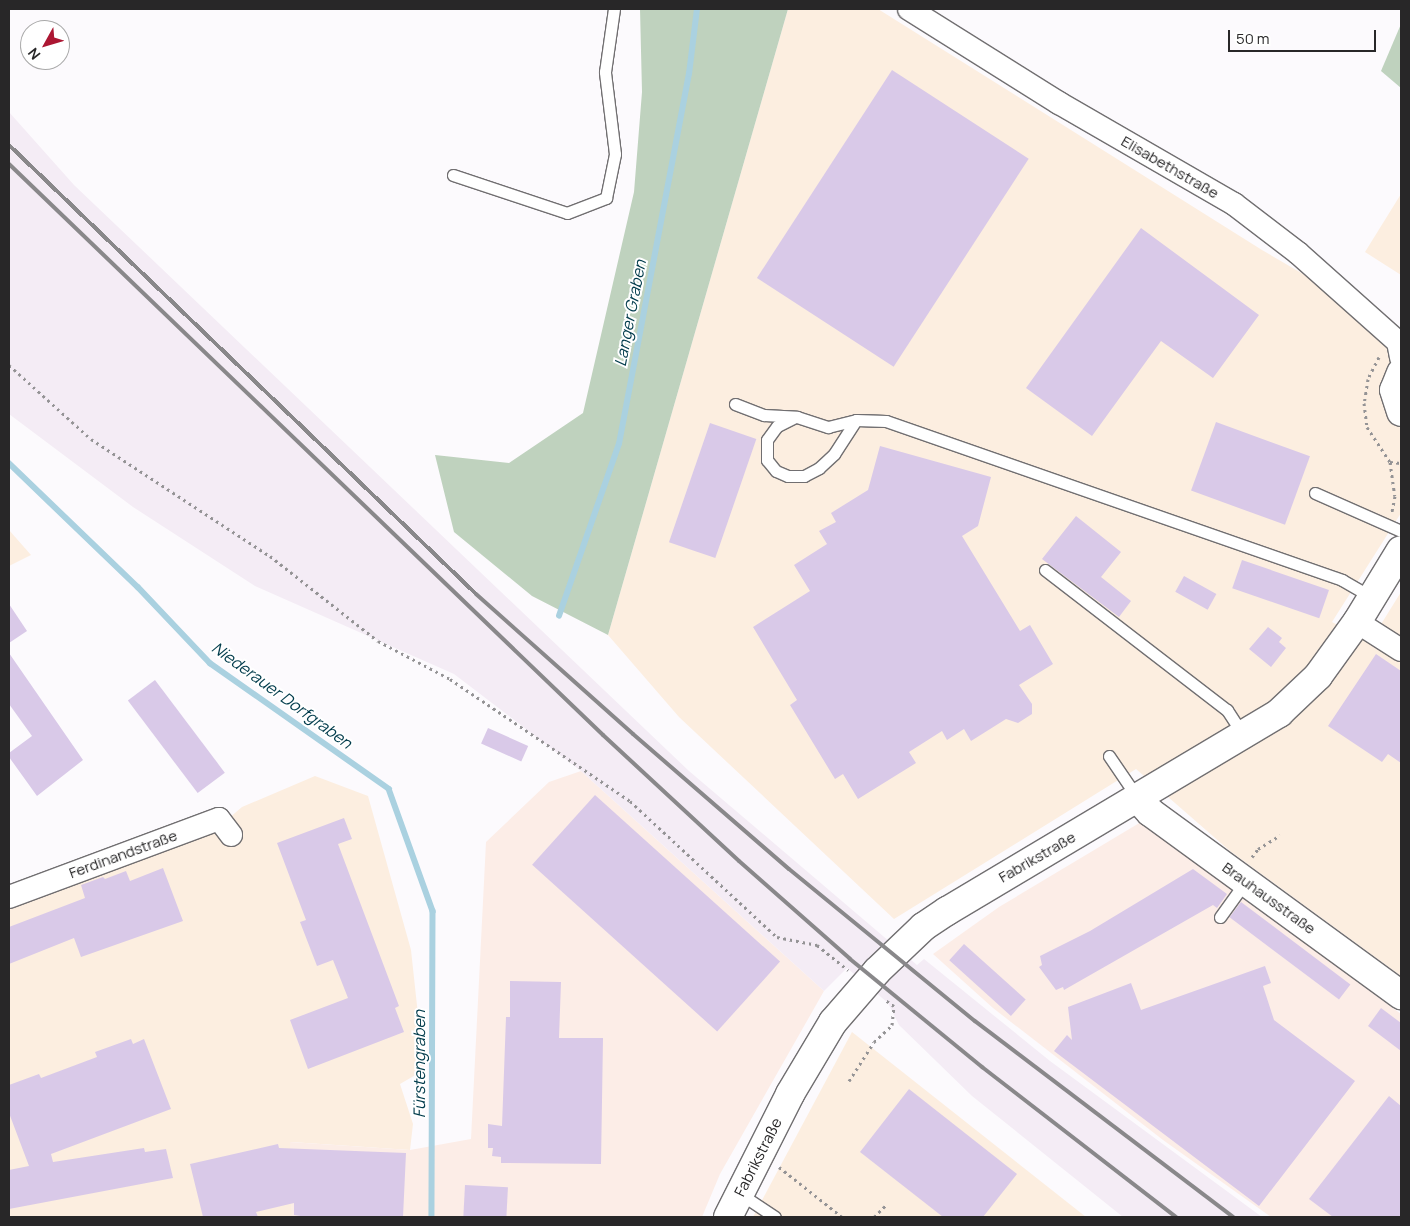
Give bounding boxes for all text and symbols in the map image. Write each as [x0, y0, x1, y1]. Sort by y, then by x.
north arrow [20, 20, 70, 70]
scale bar [1230, 20, 1378, 52]
text: 50 m [1236, 28, 1270, 49]
text: N [23, 44, 44, 64]
street label: Elisabethstraße [1118, 132, 1222, 202]
water label: Langer Graben [610, 258, 650, 368]
water label: Niederauer Dorfgraben [208, 638, 356, 752]
street label: Ferdinandstraße [66, 826, 180, 882]
street label: Fabrikstraße [995, 828, 1079, 886]
street label: Brauhausstraße [1219, 858, 1319, 938]
water label: Fürstengraben [409, 1010, 429, 1118]
street label: Fabrikstraße [731, 1115, 785, 1199]

